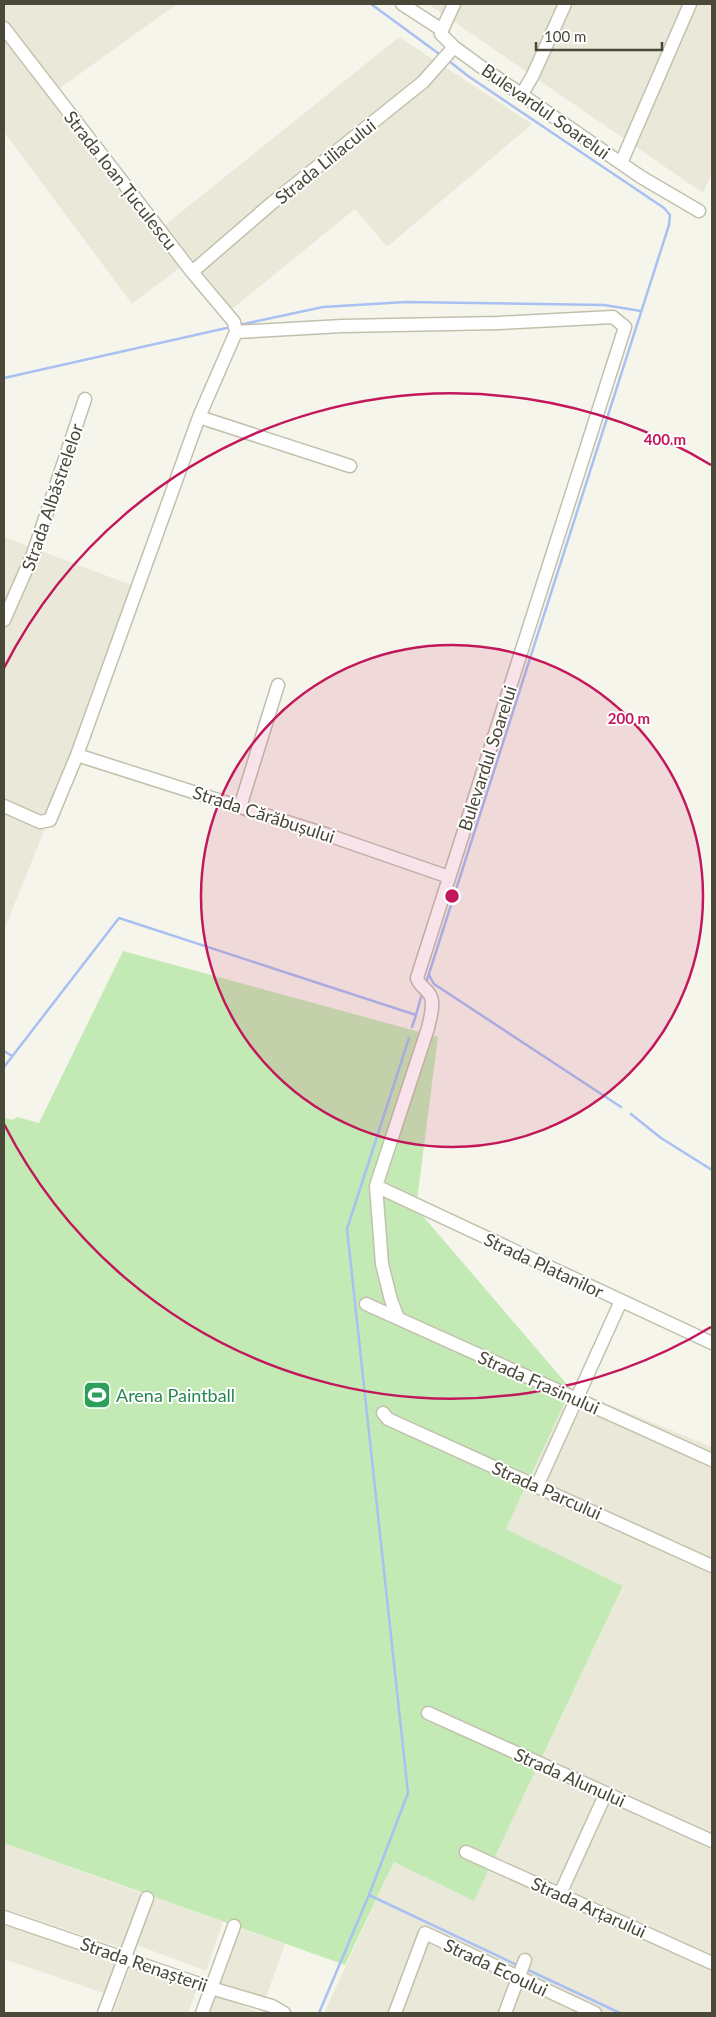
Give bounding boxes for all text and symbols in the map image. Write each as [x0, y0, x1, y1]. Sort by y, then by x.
scale bar [536, 20, 662, 52]
text: 100 m [544, 27, 586, 45]
street label: Bulevardul Soarelui [478, 59, 614, 163]
street label: Strada Ioan Țuculescu [60, 106, 182, 254]
street label: Strada Liliacului [270, 114, 380, 208]
street label: Strada Albăstrelelor [16, 420, 88, 574]
text: 400 m [644, 430, 686, 448]
street label: Bulevardul Soarelui [453, 683, 521, 833]
text: 200 m [608, 709, 650, 727]
street label: Strada Cărăbușului [190, 781, 338, 847]
centre of rings [443, 887, 461, 905]
street label: Strada Platanilor [481, 1228, 608, 1303]
street label: Strada Frasinului [475, 1345, 603, 1419]
sports icon: Arena Paintball [82, 1380, 112, 1410]
place label: Arena Paintball [116, 1384, 235, 1406]
street label: Strada Parcului [489, 1456, 605, 1524]
street label: Strada Alunului [511, 1743, 629, 1811]
street label: Strada Arțarului [528, 1872, 650, 1942]
street label: Strada Renașterii [78, 1932, 210, 1996]
street label: Strada Ecoului [441, 1933, 551, 2001]

